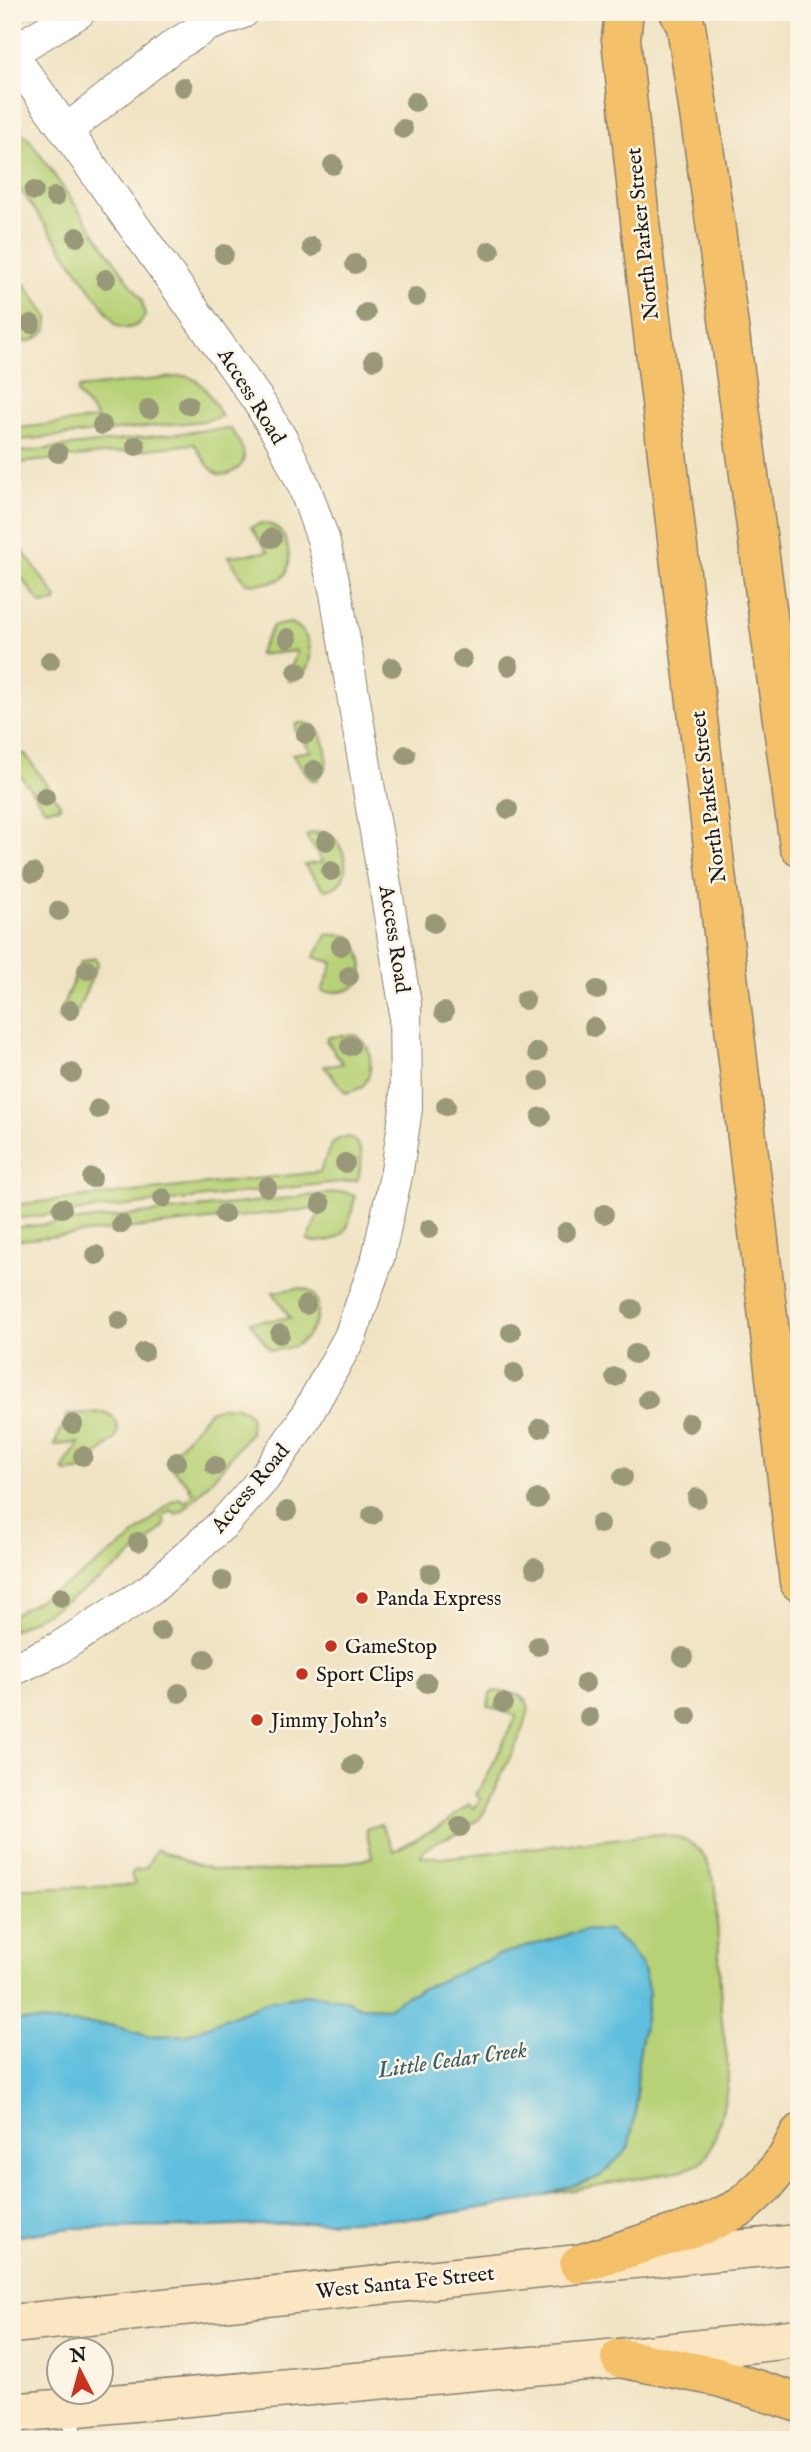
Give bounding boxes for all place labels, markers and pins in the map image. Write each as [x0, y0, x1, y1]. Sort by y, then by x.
place label: Panda Express [376, 1586, 501, 1613]
marker: Panda Express [354, 1590, 370, 1606]
place label: GameStop [345, 1634, 437, 1661]
marker: GameStop [323, 1638, 339, 1654]
place label: Sport Clips [316, 1662, 414, 1689]
marker: Sport Clips [294, 1666, 310, 1682]
place label: Jimmy John's [269, 1708, 387, 1735]
marker: Jimmy John's [249, 1712, 265, 1728]

